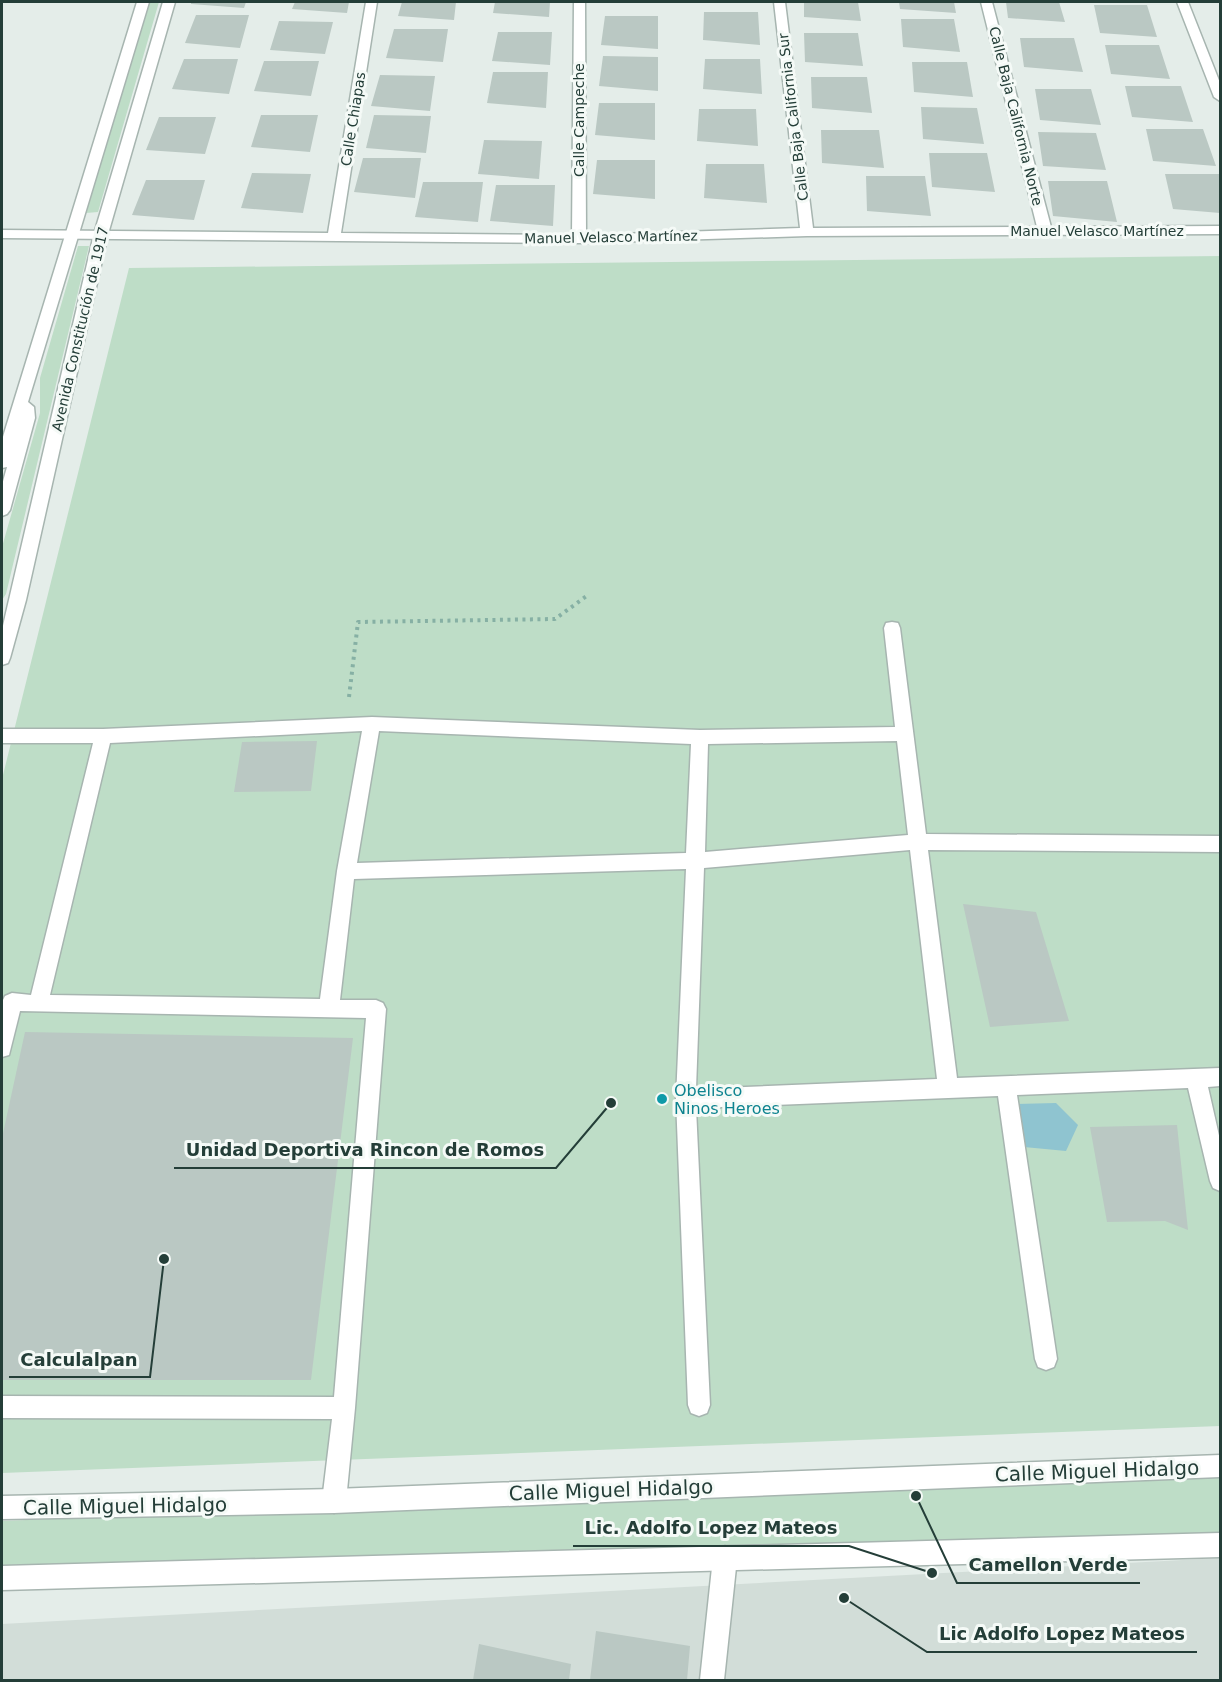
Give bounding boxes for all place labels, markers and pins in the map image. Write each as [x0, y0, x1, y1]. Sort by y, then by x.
place label: Obelisco Ninos Heroes [674, 1081, 780, 1118]
marker: Obelisco Ninos Heroes [655, 1092, 669, 1106]
callout: Unidad Deportiva Rincon de Romos [174, 1132, 556, 1168]
callout: Calculalpan [9, 1341, 150, 1377]
callout: Lic. Adolfo Lopez Mateos [573, 1510, 849, 1546]
callout: Camellon Verde [957, 1547, 1140, 1583]
callout: Lic Adolfo Lopez Mateos [927, 1616, 1197, 1652]

